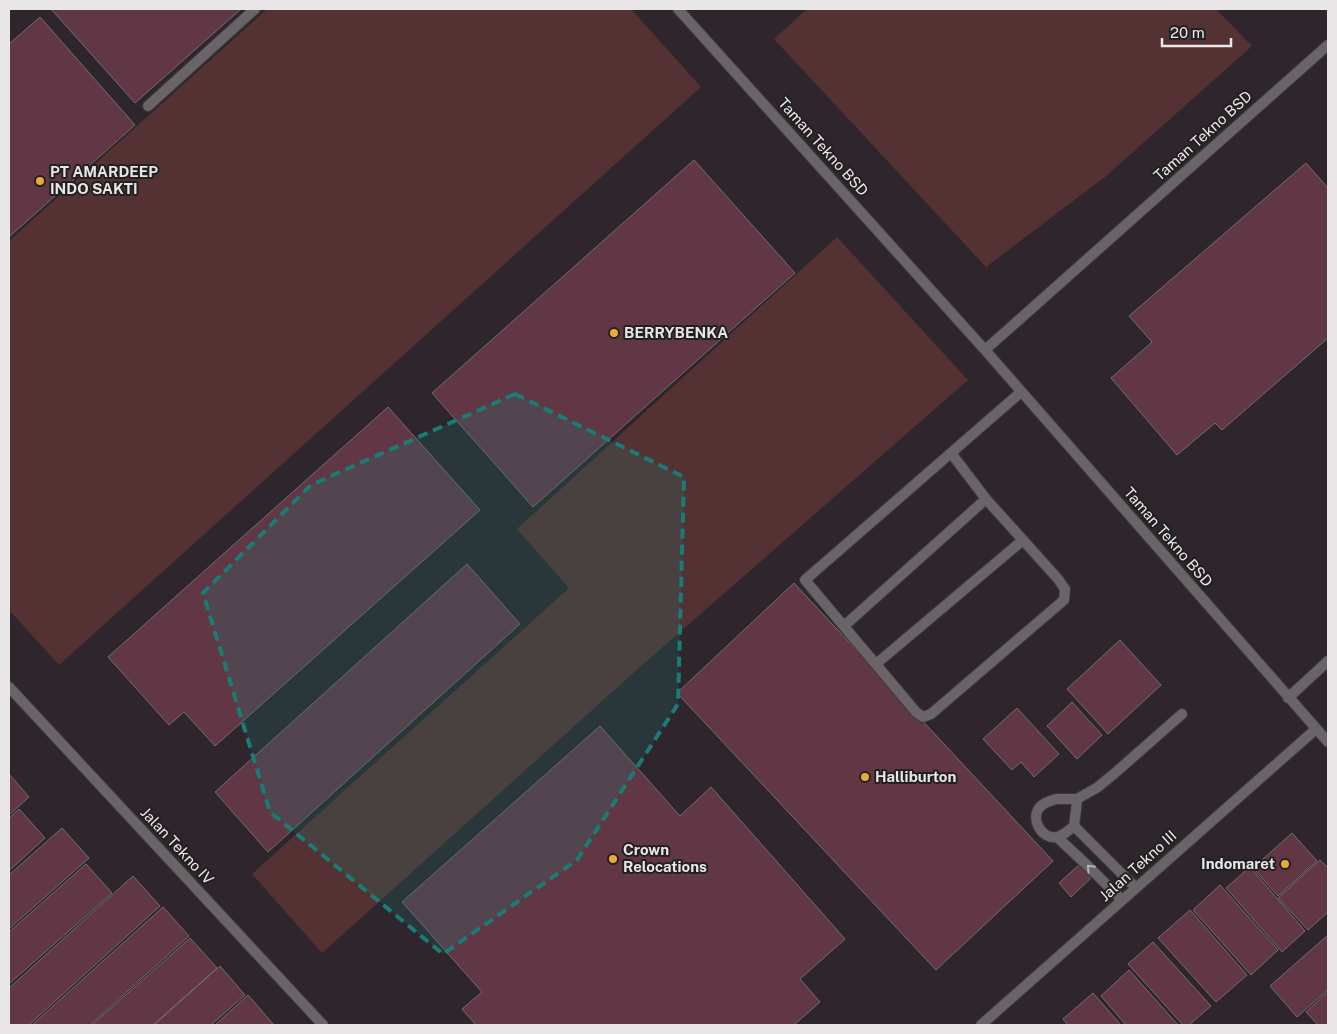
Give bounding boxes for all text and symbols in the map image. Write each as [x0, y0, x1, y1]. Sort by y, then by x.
scale bar [1162, 15, 1231, 47]
text: 20 m [1170, 24, 1205, 41]
street label: Taman Tekno BSD [1150, 87, 1255, 184]
street label: Taman Tekno BSD [775, 94, 872, 199]
place label: PT AMARDEEP INDO SAKTI [50, 163, 158, 197]
marker: PT AMARDEEP INDO SAKTI [34, 175, 46, 187]
place label: BERRYBENKA [624, 324, 728, 341]
marker: BERRYBENKA [608, 327, 620, 339]
street label: Taman Tekno BSD [1121, 484, 1216, 590]
place label: Halliburton [875, 768, 956, 785]
marker: Halliburton [859, 771, 871, 783]
street label: Jalan Tekno IV [137, 804, 217, 888]
street label: Jalan Tekno III [1096, 827, 1180, 905]
place label: Crown Relocations [623, 841, 707, 875]
marker: Crown Relocations [607, 853, 619, 865]
place label: Indomaret [1201, 855, 1275, 872]
marker: Indomaret [1279, 858, 1291, 870]
one-way arrow [1087, 865, 1096, 874]

